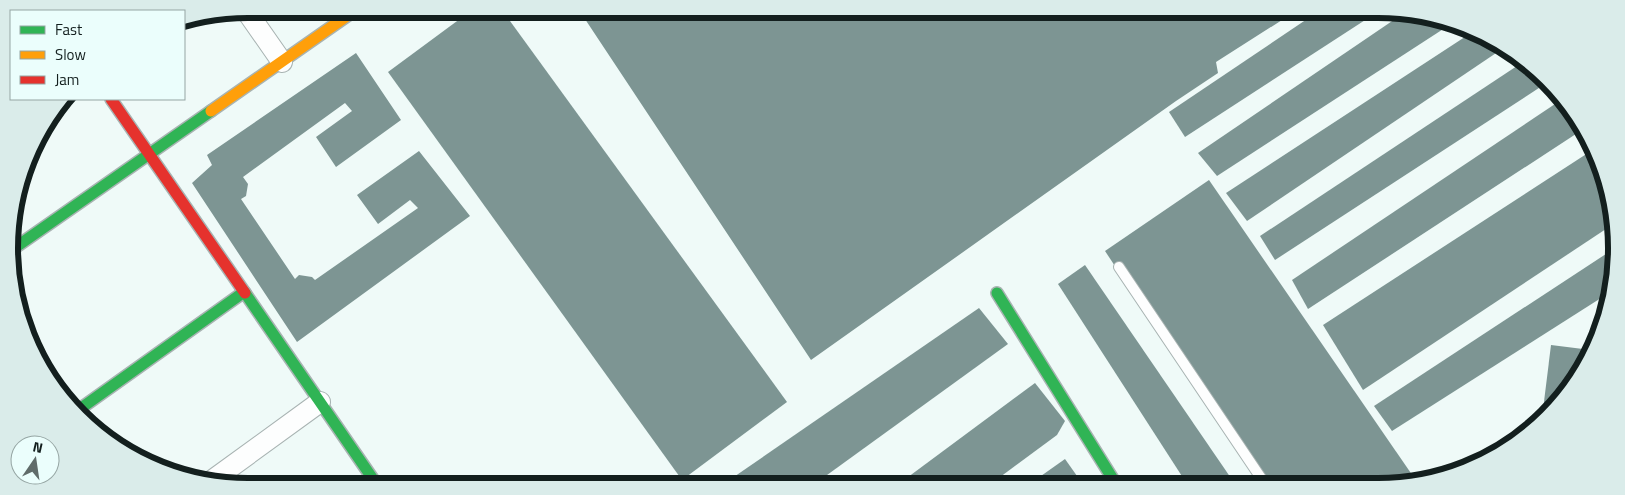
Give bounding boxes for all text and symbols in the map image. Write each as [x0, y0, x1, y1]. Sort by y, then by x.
legend [10, 10, 185, 100]
text: Fast [55, 18, 83, 41]
text: Slow [55, 43, 86, 66]
text: Jam [55, 68, 79, 91]
north arrow [10, 435, 60, 485]
text: N [31, 436, 45, 458]

